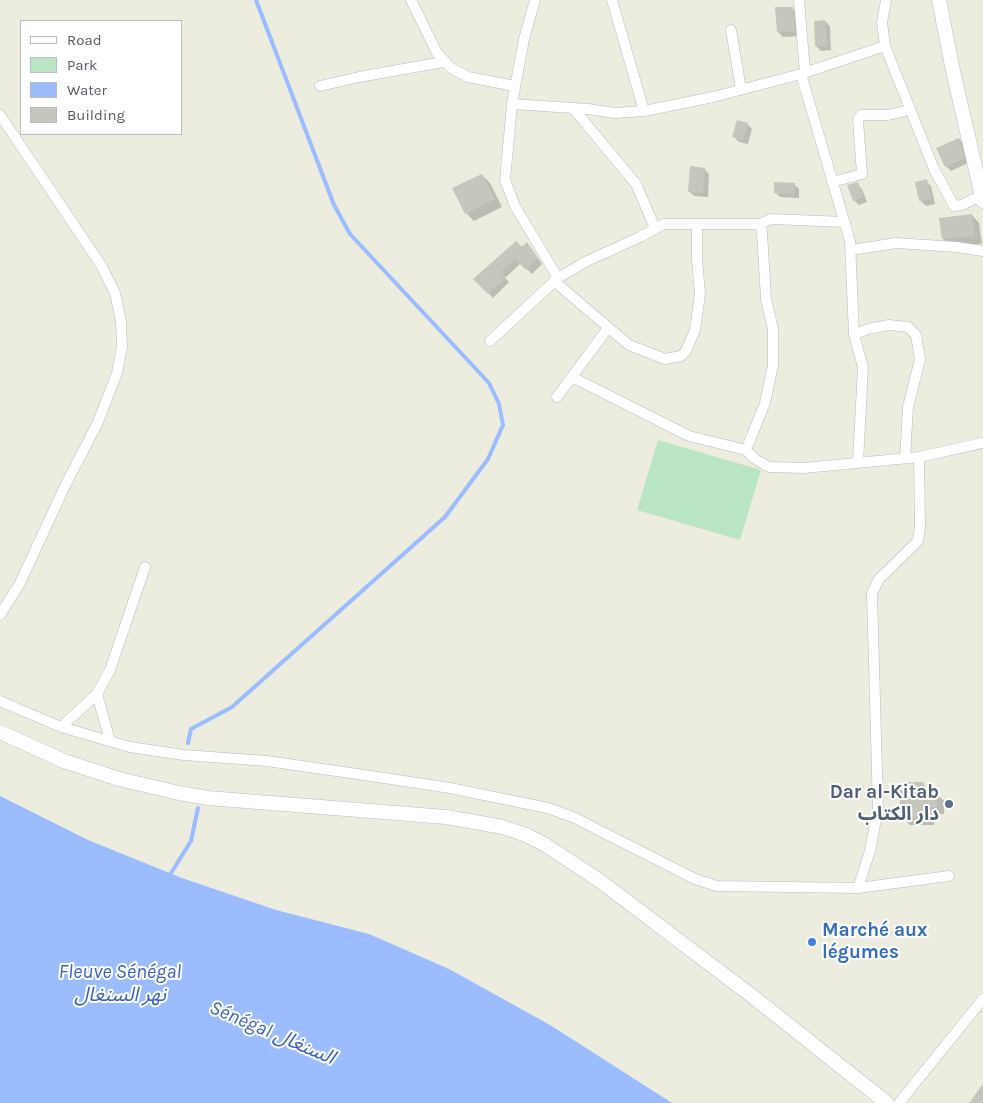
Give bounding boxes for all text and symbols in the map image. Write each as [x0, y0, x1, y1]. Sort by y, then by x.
legend [20, 20, 182, 135]
text: Road [67, 31, 102, 49]
text: Park [67, 56, 97, 74]
text: Water [67, 81, 107, 99]
text: Building [67, 106, 125, 124]
place label: Dar al-Kitab دار الكتاب [830, 782, 939, 826]
marker: Dar al-Kitab دار الكتاب [943, 798, 955, 810]
place label: Marché aux légumes [822, 920, 928, 964]
marker: Marché aux légumes [806, 936, 818, 948]
water label: Fleuve Sénégal نهر السنغال [59, 960, 181, 1007]
water label: Sénégal السنغال [206, 996, 338, 1070]

